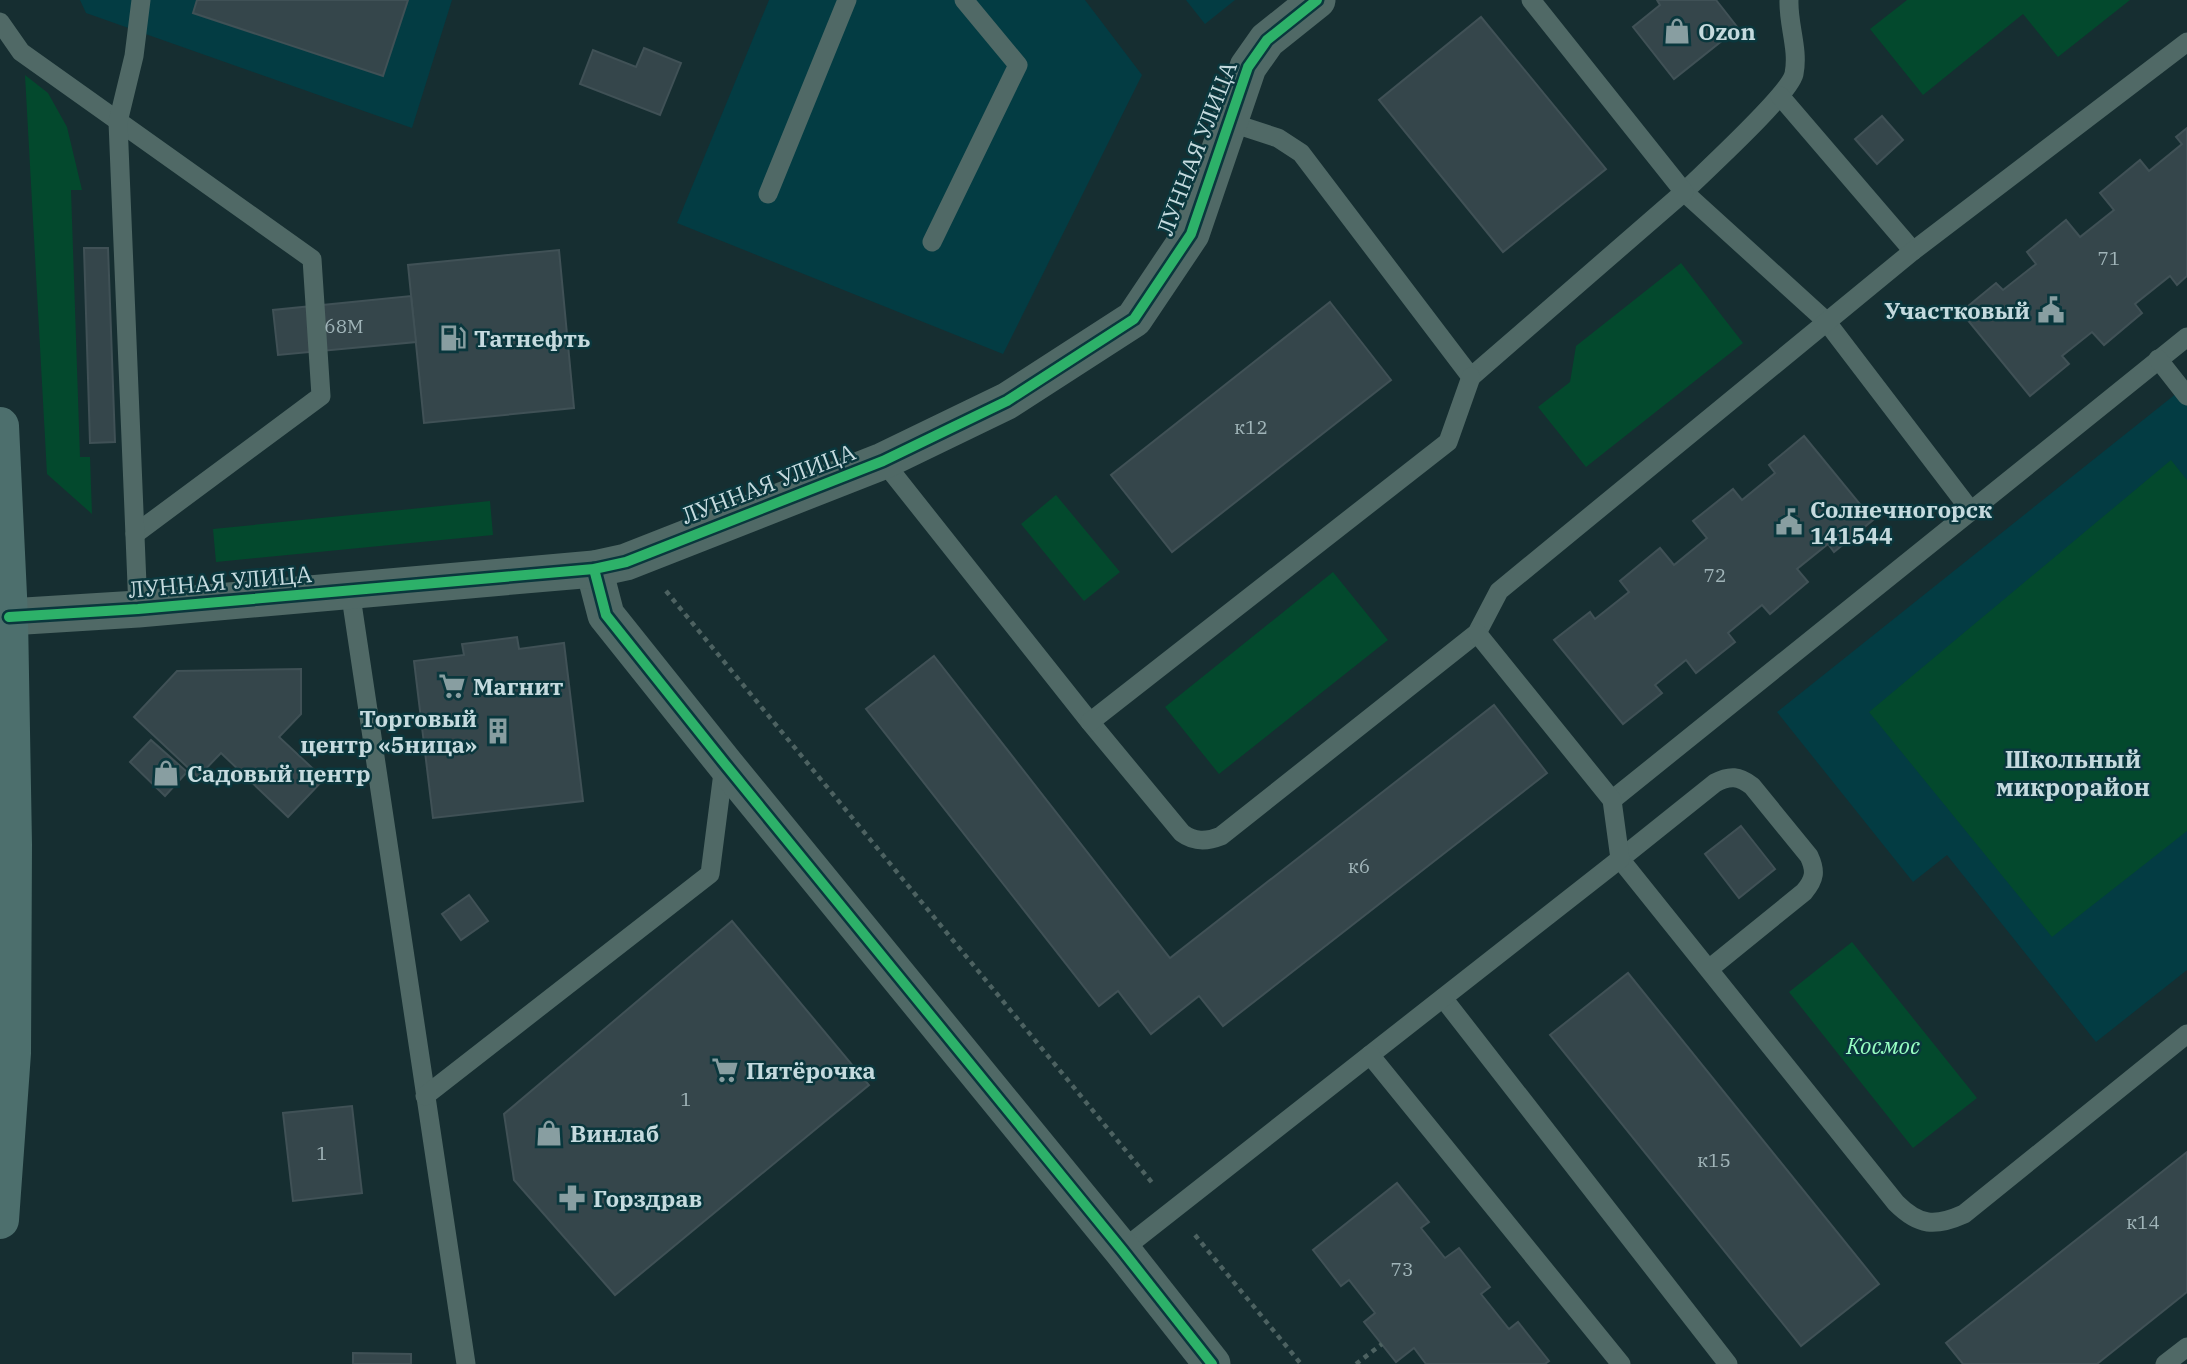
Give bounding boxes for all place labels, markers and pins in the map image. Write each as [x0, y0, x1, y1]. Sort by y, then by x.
shop icon: Ozon [1662, 16, 1692, 46]
place label: Ozon [1698, 16, 1756, 46]
place label: Участковый [1884, 295, 2030, 325]
public building icon: Участковый [2036, 295, 2066, 325]
fuel station icon: Татнефть [438, 323, 468, 353]
place label: Татнефть [474, 323, 590, 353]
place label: Солнечногорск 141544 [1810, 494, 1992, 550]
public building icon: Солнечногорск 141544 [1774, 507, 1804, 537]
supermarket icon: Магнит [437, 671, 467, 701]
place label: Магнит [473, 671, 564, 701]
place label: Торговый центр «5ница» [300, 703, 477, 759]
building icon: Торговый центр «5ница» [483, 716, 513, 746]
shop icon: Садовый центр [151, 758, 181, 788]
place label: Садовый центр [187, 758, 371, 788]
supermarket icon: Пятёрочка [710, 1055, 740, 1085]
place label: Пятёрочка [746, 1055, 876, 1085]
shop icon: Винлаб [534, 1118, 564, 1148]
place label: Винлаб [570, 1118, 659, 1148]
pharmacy icon: Горздрав [557, 1183, 587, 1213]
place label: Горздрав [593, 1183, 702, 1213]

